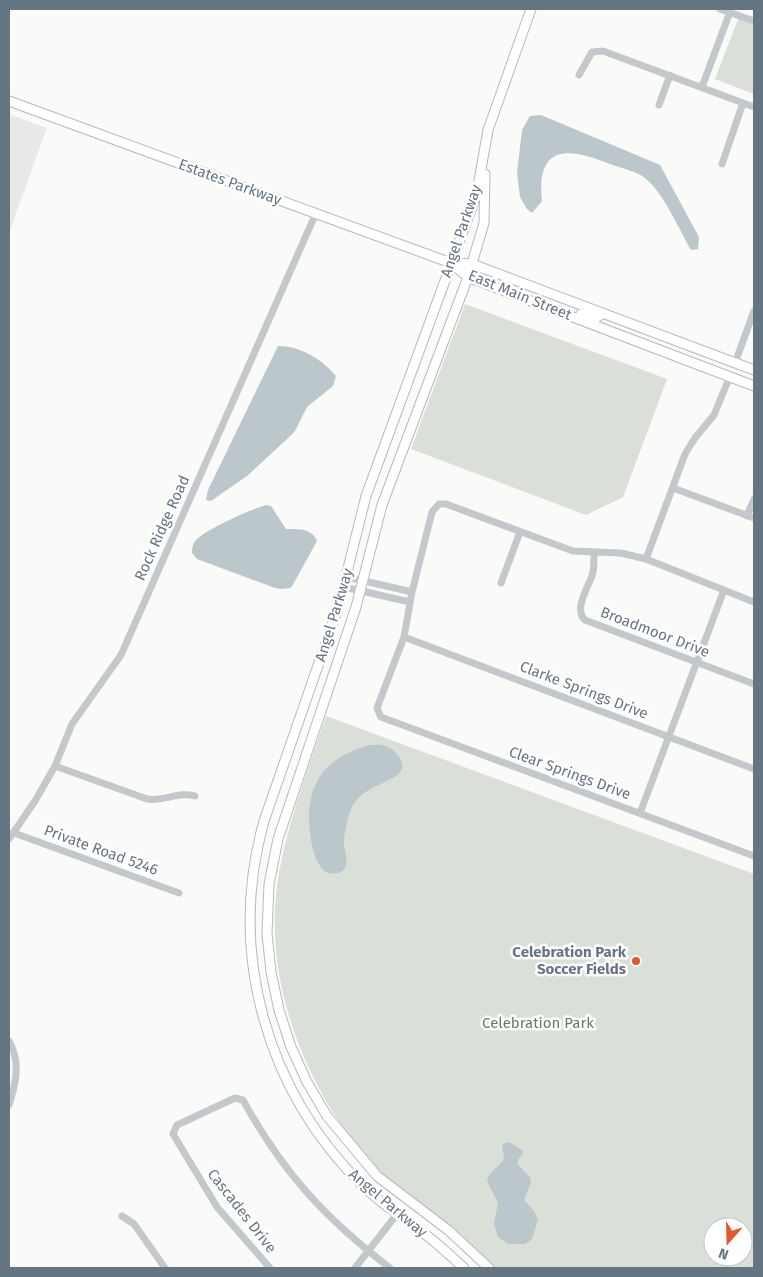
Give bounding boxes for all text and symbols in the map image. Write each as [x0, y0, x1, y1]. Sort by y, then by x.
street label: Estates Parkway [176, 155, 284, 209]
street label: Angel Parkway [437, 182, 485, 280]
street label: East Main Street [466, 266, 575, 324]
street label: Rock Ridge Road [131, 473, 193, 583]
street label: Angel Parkway [311, 565, 357, 664]
street label: Broadmoor Drive [598, 603, 712, 661]
street label: Clarke Springs Drive [517, 657, 651, 723]
street label: Clear Springs Drive [507, 743, 633, 803]
street label: Private Road 5246 [42, 821, 160, 879]
place label: Celebration Park Soccer Fields [512, 943, 627, 978]
marker: Celebration Park Soccer Fields [630, 955, 642, 967]
park label: Celebration Park [482, 1014, 594, 1032]
street label: Cascades Drive [204, 1165, 280, 1257]
street label: Angel Parkway [345, 1165, 431, 1241]
north arrow [703, 1217, 753, 1267]
text: N [716, 1244, 731, 1263]

